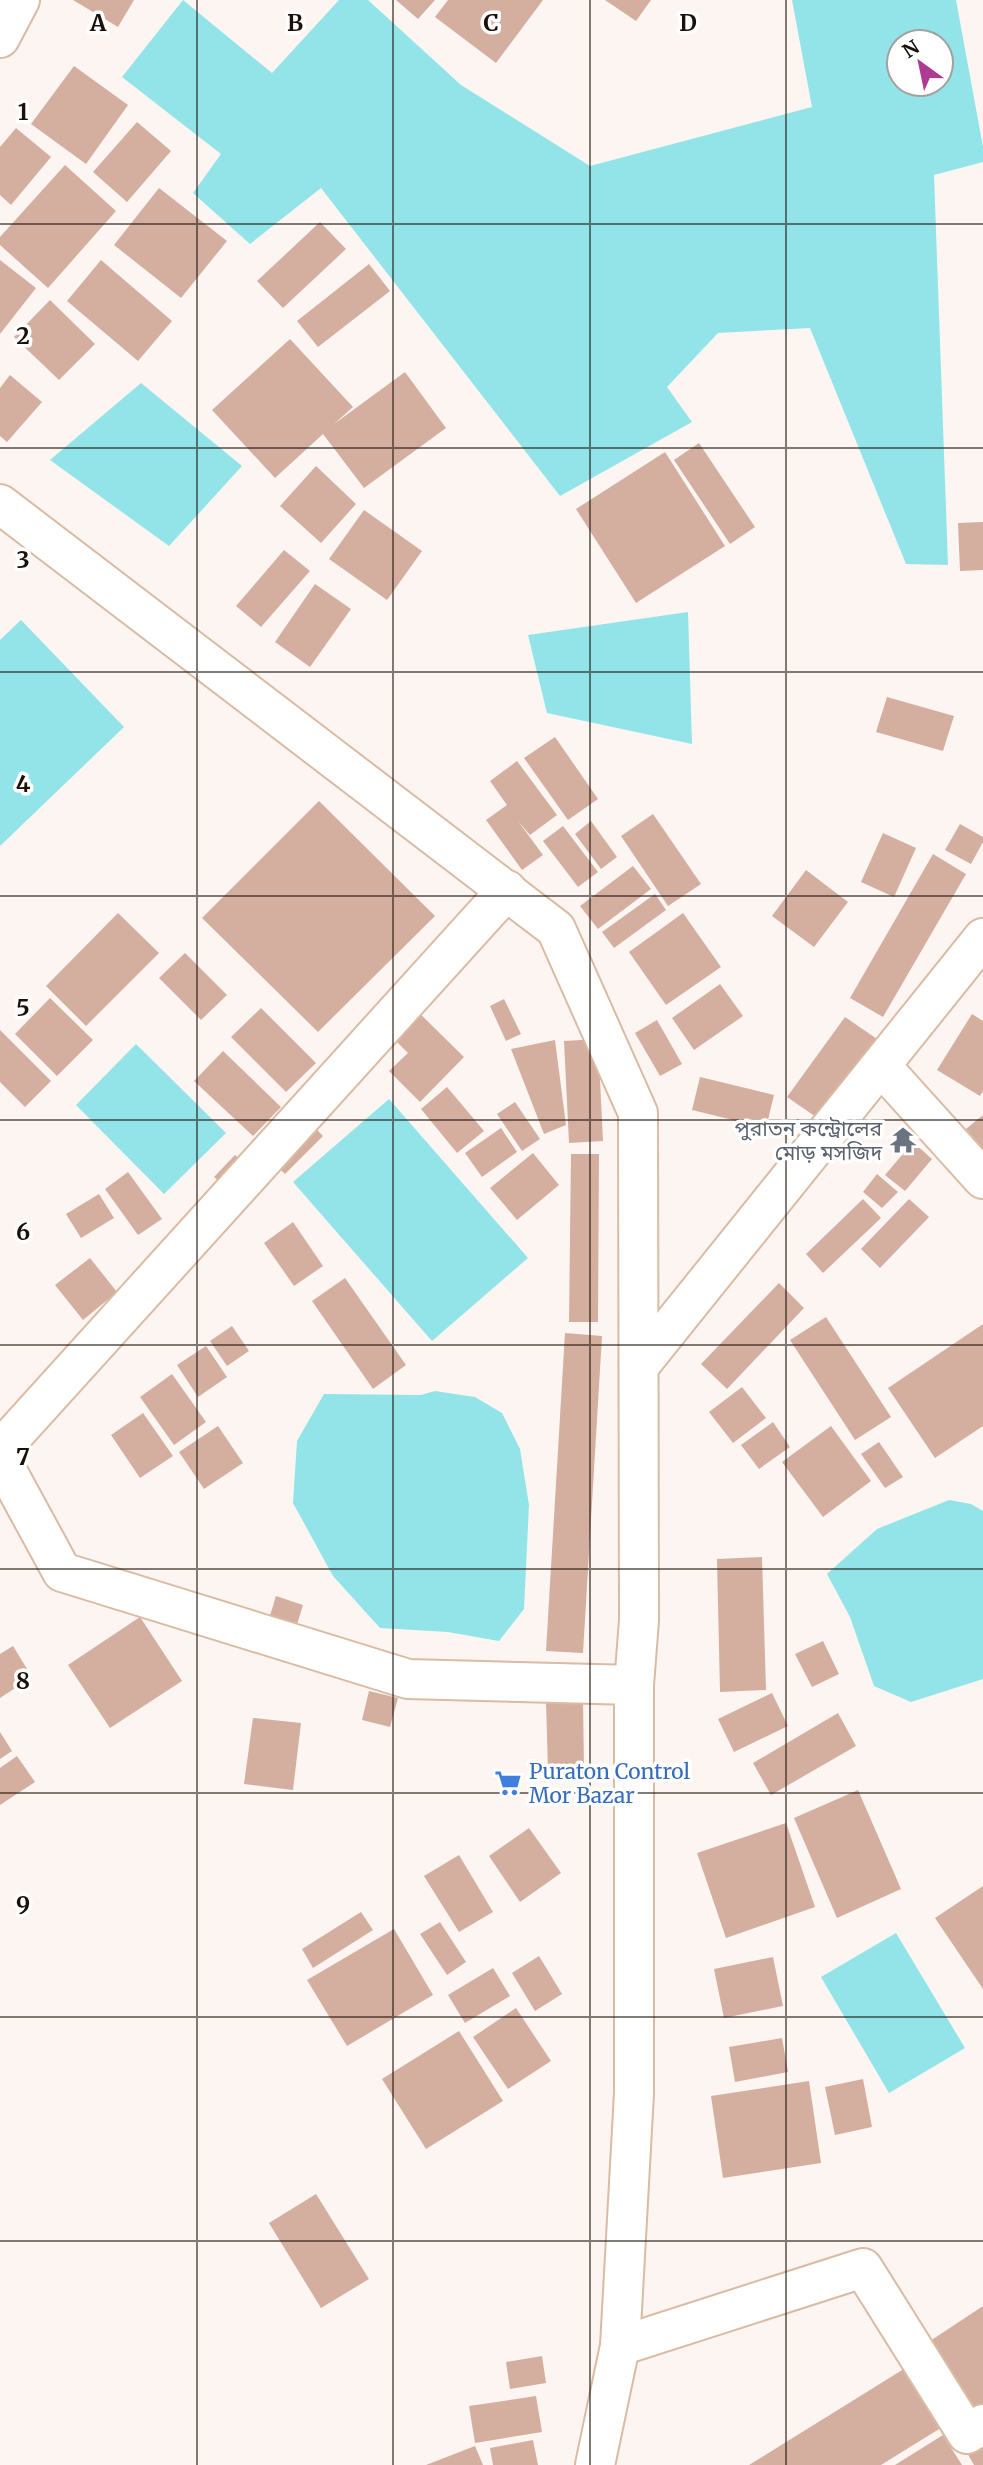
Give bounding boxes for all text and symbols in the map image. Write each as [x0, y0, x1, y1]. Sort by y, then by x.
text: A [89, 8, 107, 37]
text: B [287, 8, 303, 37]
text: C [483, 8, 499, 37]
text: D [679, 8, 697, 37]
north arrow [885, 28, 955, 98]
text: N [898, 35, 924, 63]
text: 1 [18, 97, 29, 126]
text: 2 [16, 321, 30, 350]
text: 3 [16, 545, 30, 574]
text: 4 [16, 769, 31, 798]
text: 5 [16, 993, 30, 1022]
place label: পুরাতন কন্ট্রোলের মোড় মসজিদ [735, 1115, 882, 1166]
temple icon: পুরাতন কন্ট্রোলের মোড় মসজিদ [888, 1125, 918, 1155]
text: 6 [16, 1217, 30, 1246]
text: 7 [16, 1442, 30, 1471]
text: 8 [16, 1666, 30, 1695]
place label: Puraton Control Mor Bazar [529, 1758, 690, 1809]
supermarket icon: Puraton Control Mor Bazar [493, 1768, 523, 1798]
text: 9 [16, 1890, 30, 1919]

